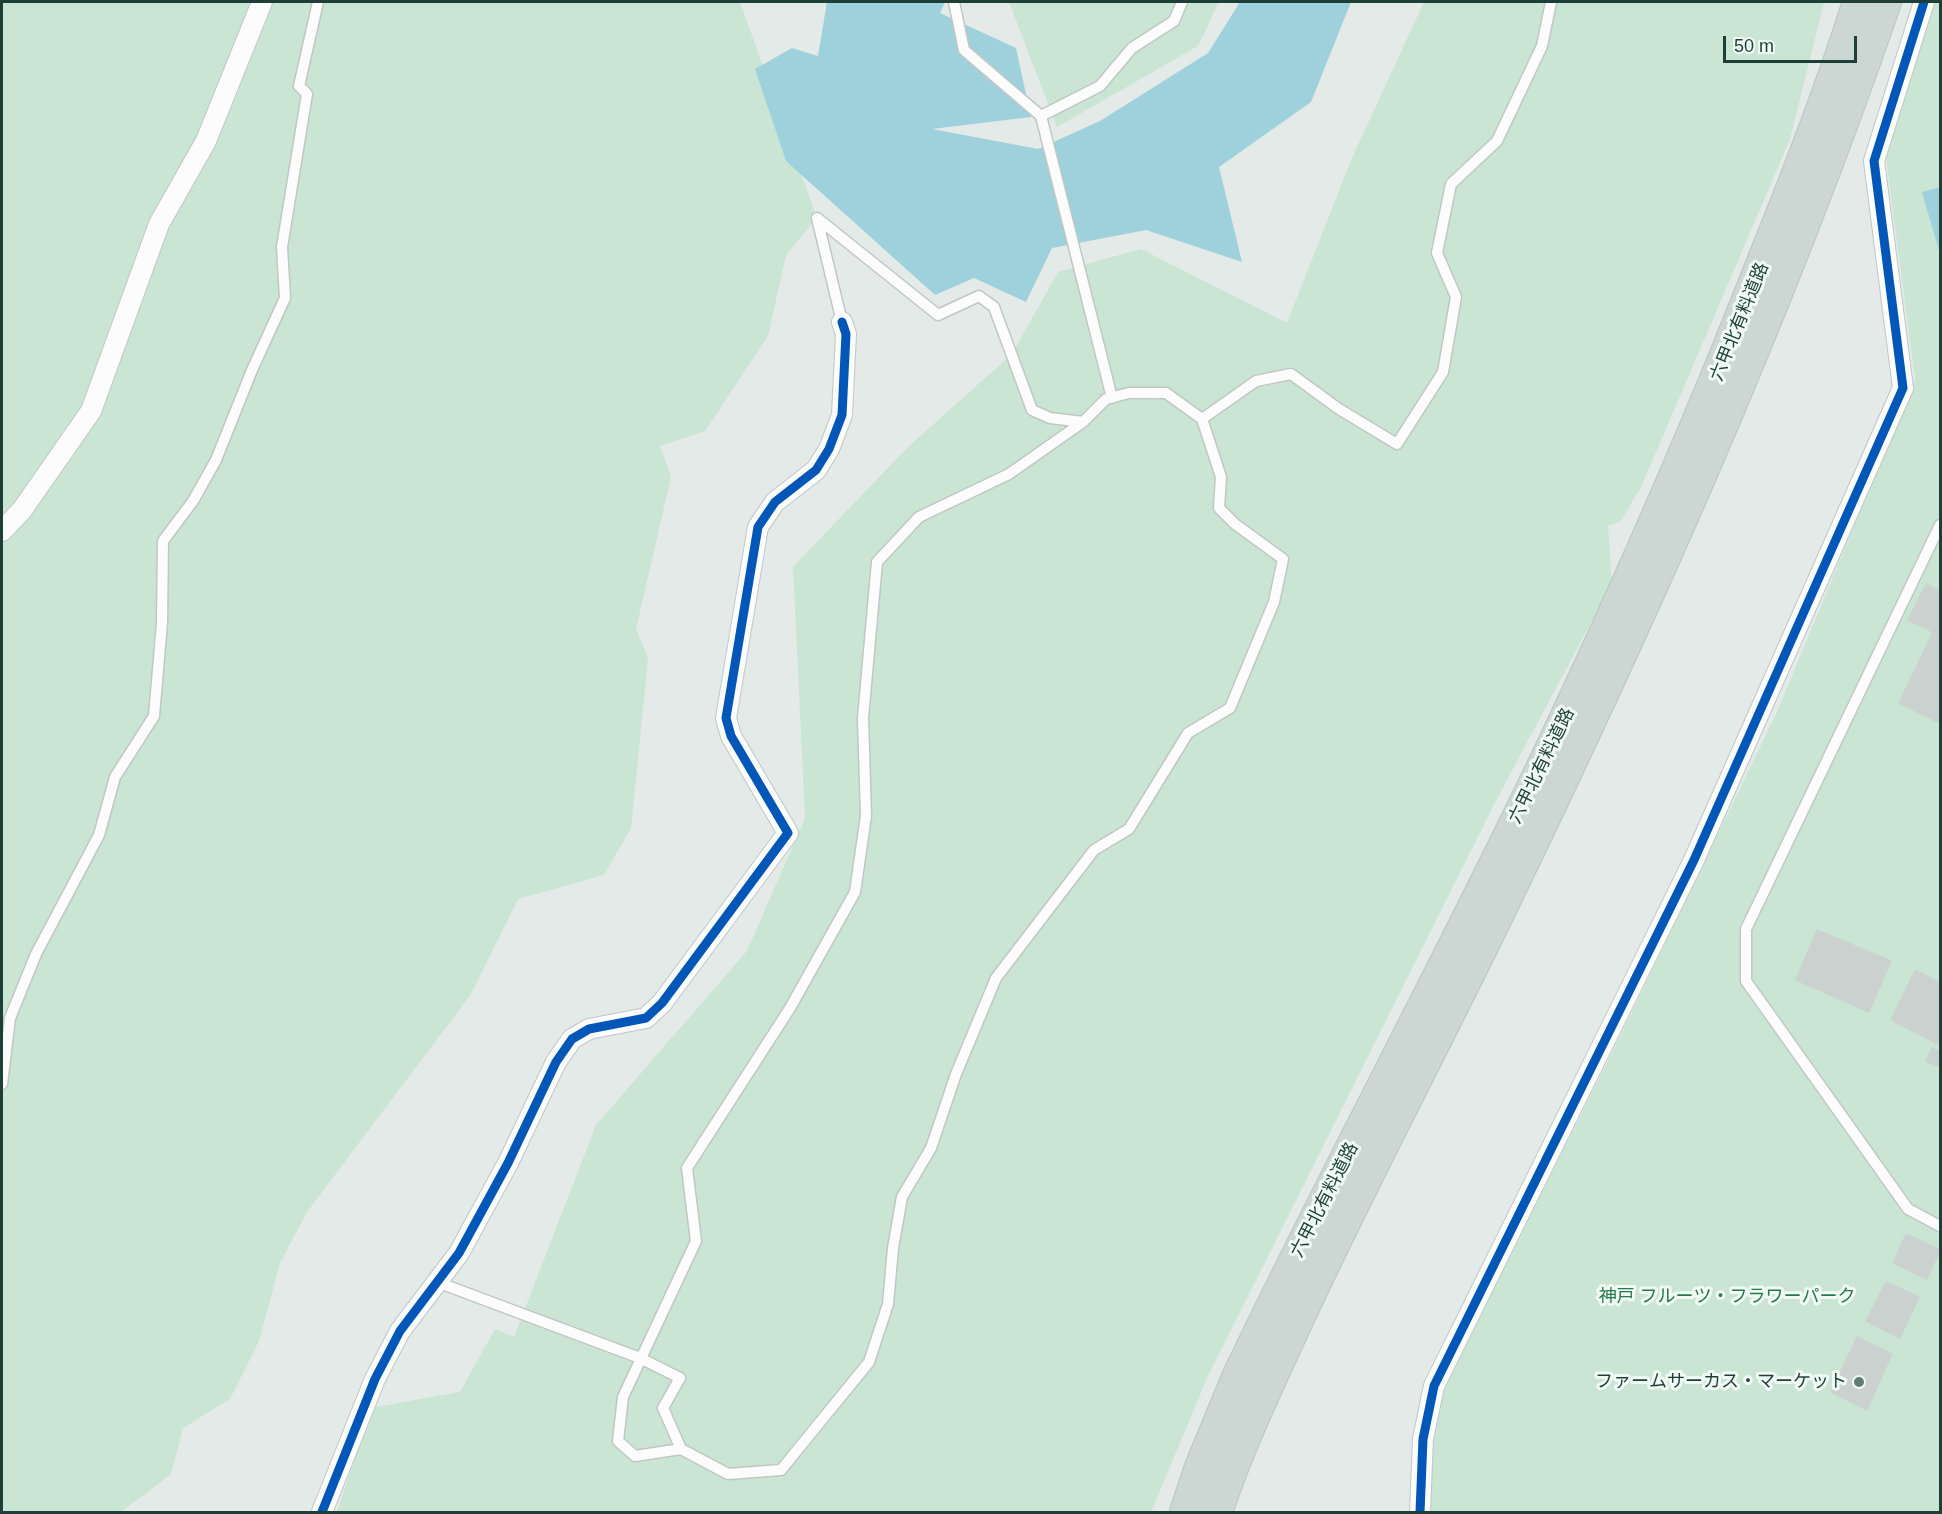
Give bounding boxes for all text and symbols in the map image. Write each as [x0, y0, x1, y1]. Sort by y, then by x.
scale bar [1726, 24, 1860, 62]
text: 50 m [1734, 36, 1774, 56]
street label: 六甲北有料道路 [1706, 260, 1774, 384]
street label: 六甲北有料道路 [1505, 705, 1579, 827]
street label: 六甲北有料道路 [1287, 1139, 1363, 1261]
park label: 神戸 フルーツ・フラワーパーク [1598, 1286, 1856, 1308]
place label: ファームサーカス・マーケット [1595, 1371, 1847, 1393]
marker: ファームサーカス・マーケット [1852, 1375, 1866, 1389]

